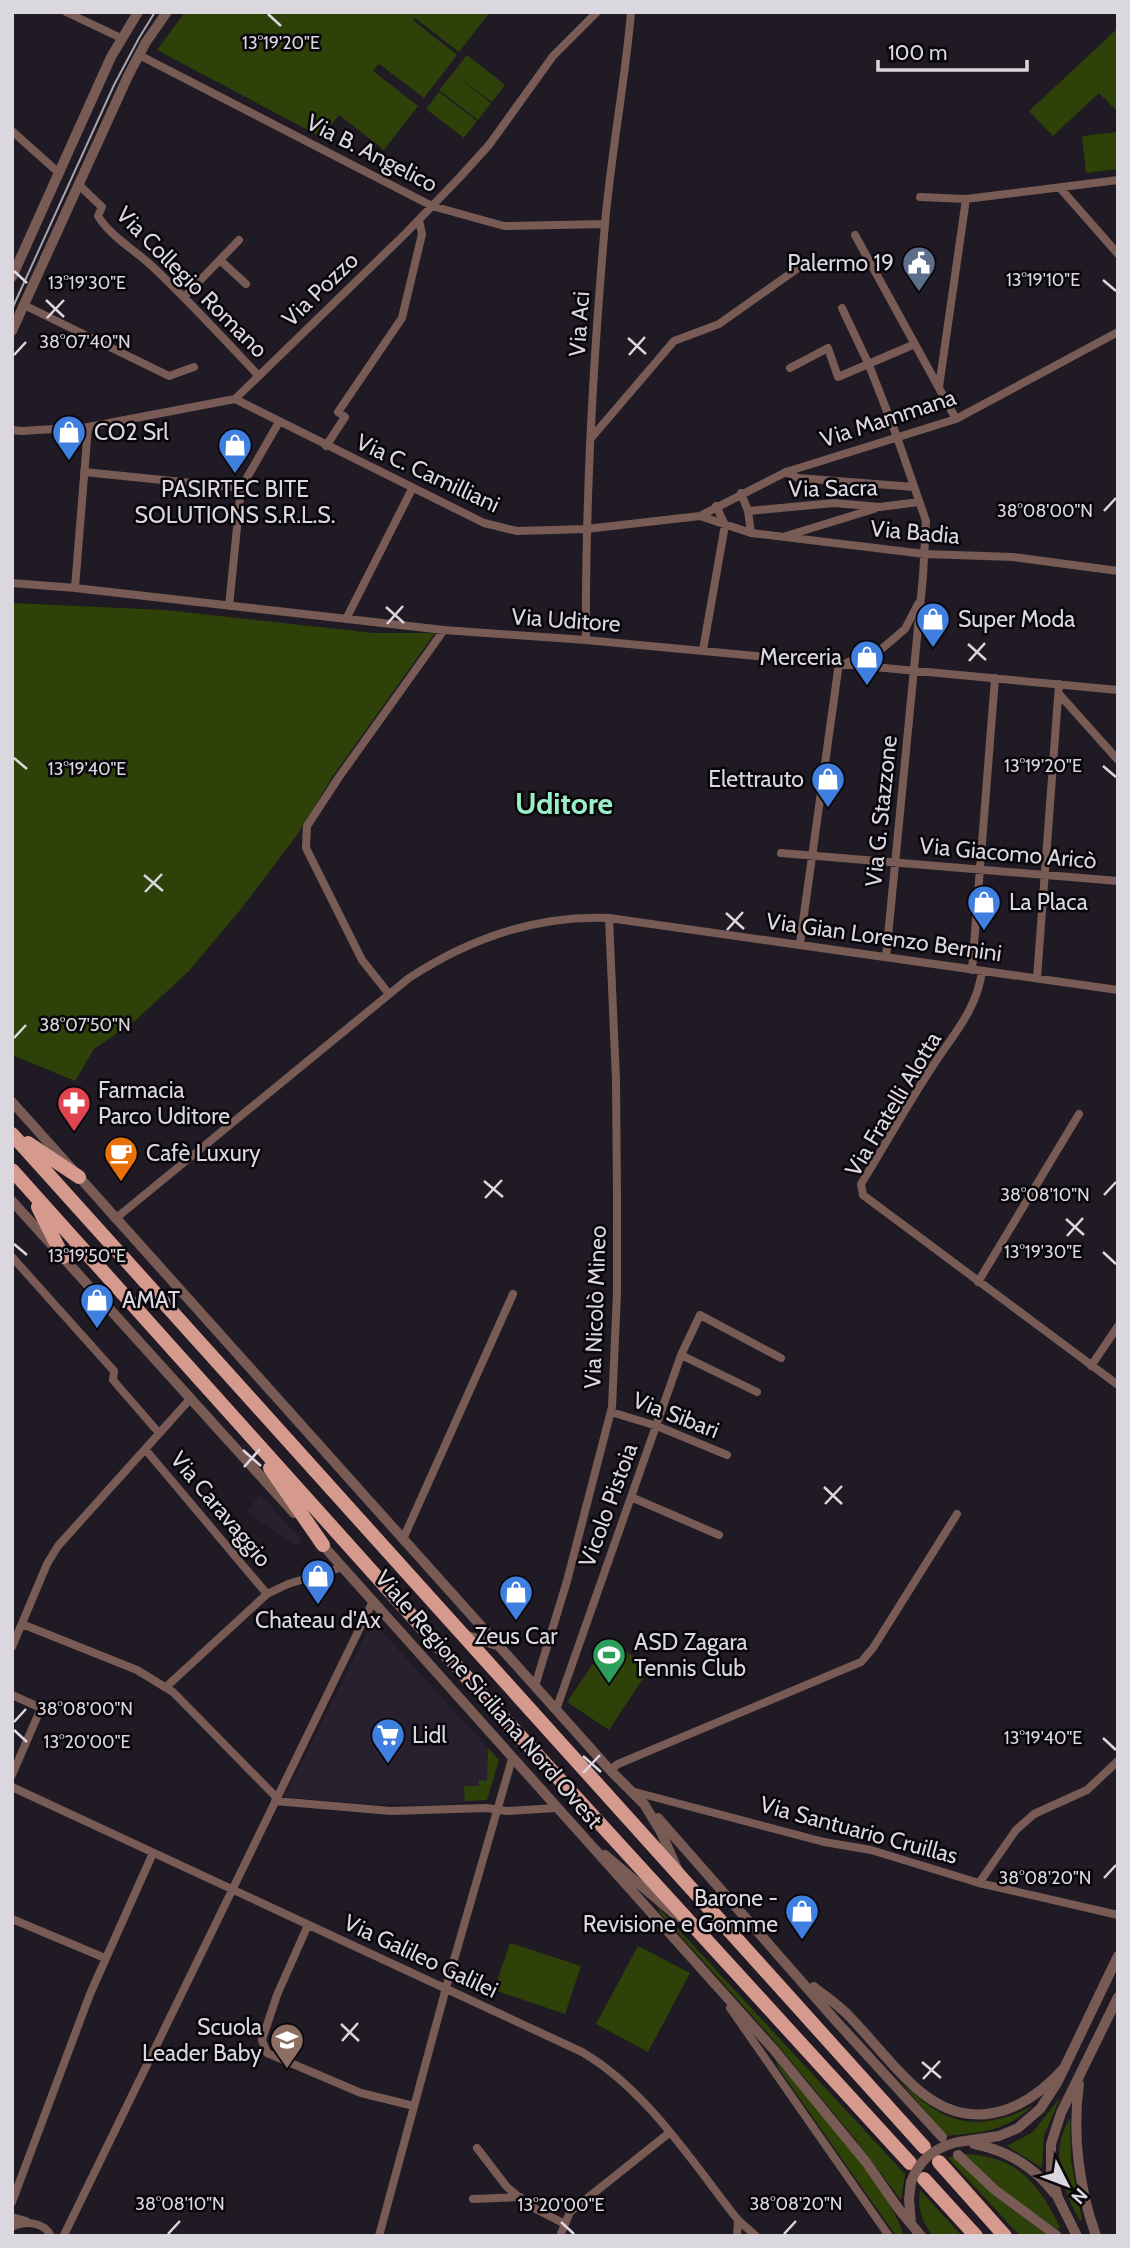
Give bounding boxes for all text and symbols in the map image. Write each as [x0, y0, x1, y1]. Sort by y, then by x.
scale bar [878, 28, 1027, 72]
text: 13°19'20"E [242, 32, 320, 54]
text: 100 m [888, 40, 947, 65]
street label: Via B. Angelico [302, 108, 442, 198]
street label: Via Collegio Romano [110, 200, 274, 364]
public building icon: Palermo 19 [900, 244, 938, 293]
street label: Via Pozzo [276, 246, 364, 332]
place label: Palermo 19 [787, 249, 894, 277]
text: 13°19'10"E [1006, 269, 1080, 291]
text: 13°19'30"E [48, 272, 126, 294]
street label: Via Aci [563, 290, 595, 358]
text: 38°07'40"N [39, 331, 131, 353]
street label: Via Mammana [817, 383, 959, 453]
shop icon: CO2 Srl [50, 413, 88, 462]
place label: CO2 Srl [94, 418, 169, 446]
shop icon: PASIRTEC BITE SOLUTIONS S.R.L.S. [216, 426, 254, 475]
street label: Via C. Camilliani [352, 428, 504, 518]
street label: Via Sacra [788, 473, 878, 503]
place label: PASIRTEC BITE SOLUTIONS S.R.L.S. [135, 475, 335, 529]
text: 38°08'00"N [997, 500, 1093, 522]
street label: Via Badia [869, 514, 961, 550]
shop icon: Super Moda [914, 600, 952, 649]
street label: Via Uditore [511, 602, 622, 638]
place label: Super Moda [958, 605, 1075, 633]
shop icon: Merceria [848, 638, 886, 687]
place label: Merceria [760, 643, 842, 671]
street label: Via G. Stazzone [859, 734, 903, 888]
text: 13°19'20"E [1004, 755, 1082, 777]
text: 13°19'40"E [48, 758, 126, 780]
shop icon: Elettrauto [809, 760, 847, 809]
place label: Elettrauto [708, 765, 804, 793]
district label: Uditore [515, 785, 613, 822]
street label: Via Giacomo Aricò [918, 831, 1098, 875]
shop icon: La Placa [965, 883, 1003, 932]
place label: La Placa [1009, 888, 1088, 916]
street label: Via Gian Lorenzo Bernini [764, 907, 1004, 967]
text: 38°07'50"N [39, 1014, 131, 1036]
street label: Via Fratelli Alotta [839, 1027, 947, 1181]
place label: Farmacia Parco Uditore [98, 1076, 230, 1130]
pharmacy icon: Farmacia Parco Uditore [55, 1084, 93, 1133]
cafe icon: Cafè Luxury [102, 1134, 140, 1183]
place label: Cafè Luxury [146, 1139, 261, 1167]
text: 38°08'10"N [1000, 1184, 1090, 1206]
street label: Via Nicolò Mineo [578, 1225, 612, 1389]
text: 13°19'30"E [1004, 1241, 1082, 1263]
text: 13°19'50"E [48, 1245, 126, 1267]
shop icon: AMAT [78, 1281, 116, 1330]
place label: AMAT [122, 1286, 180, 1314]
street label: Via Sibari [629, 1386, 723, 1444]
street label: Vicolo Pistoia [573, 1439, 643, 1571]
street label: Via Caravaggio [165, 1446, 277, 1572]
shop icon: Chateau d'Ax [299, 1557, 337, 1606]
street label: Viale Regione Siciliana Nord Ovest [369, 1564, 609, 1834]
shop icon: Zeus Car [497, 1573, 535, 1622]
place label: Chateau d'Ax [255, 1606, 381, 1634]
place label: Zeus Car [475, 1622, 558, 1650]
place label: ASD Zagara Tennis Club [634, 1628, 748, 1682]
sports icon: ASD Zagara Tennis Club [590, 1636, 628, 1685]
text: 38°08'00"N [37, 1698, 133, 1720]
supermarket icon: Lidl [369, 1716, 407, 1765]
place label: Lidl [412, 1721, 447, 1749]
text: 13°19'40"E [1004, 1727, 1082, 1749]
text: 13°20'00"E [44, 1731, 130, 1753]
street label: Via Santuario Cruillas [757, 1790, 961, 1870]
text: 38°08'20"N [999, 1867, 1091, 1889]
place label: Barone - Revisione e Gomme [583, 1884, 778, 1938]
shop icon: Barone - Revisione e Gomme [783, 1892, 821, 1941]
street label: Via Galileo Galilei [340, 1908, 502, 2004]
place label: Scuola Leader Baby [142, 2013, 262, 2067]
school or university icon: Scuola Leader Baby [268, 2021, 306, 2070]
north arrow [1032, 2150, 1102, 2220]
text: N [1066, 2183, 1092, 2209]
text: 38°08'10"N [135, 2193, 225, 2215]
text: 38°08'20"N [750, 2193, 842, 2215]
text: 13°20'00"E [518, 2194, 604, 2216]

